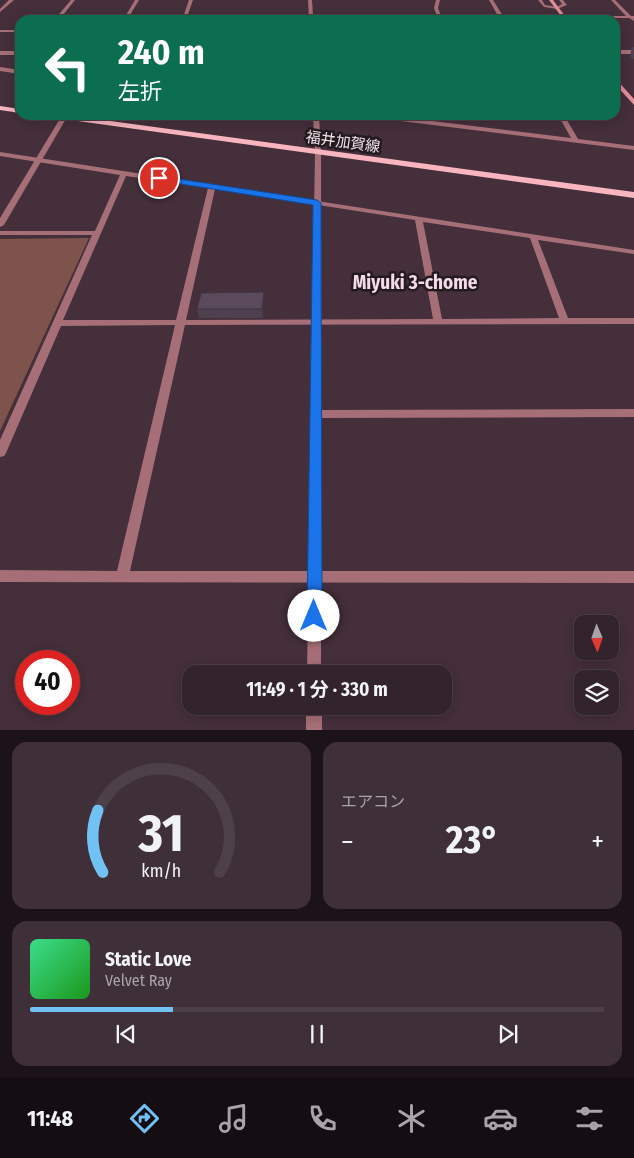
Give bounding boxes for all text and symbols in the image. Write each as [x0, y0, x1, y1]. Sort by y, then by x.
text: 240 m [118, 31, 205, 73]
icon: left [35, 35, 100, 100]
text: 左折 [118, 78, 162, 105]
street label: 福井加賀線 [305, 128, 381, 156]
pin [138, 157, 180, 199]
icon: arrive [145, 164, 173, 192]
district label: Miyuki 3-chome [353, 271, 478, 294]
position arrow [287, 589, 339, 641]
north arrow [574, 615, 619, 660]
map controls [574, 615, 619, 715]
speed limit sign: 40 [15, 650, 80, 715]
button: layers [574, 670, 619, 715]
text: 11:49 · 1 分 · 330 m [246, 678, 388, 701]
text: エアコン [341, 792, 405, 811]
text: 31 [138, 802, 184, 865]
text: 23° [446, 817, 499, 863]
text: − [341, 825, 354, 858]
text: + [591, 825, 604, 858]
text: km/h [142, 860, 181, 882]
text: Static Love [105, 948, 192, 971]
text: Velvet Ray [105, 971, 172, 990]
icon: previous [112, 1020, 140, 1048]
icon: pause [303, 1020, 331, 1048]
icon: next [494, 1020, 522, 1048]
icon: directions [127, 1101, 162, 1136]
icon: music [216, 1101, 251, 1136]
icon: phone [305, 1101, 340, 1136]
icon: climate [394, 1101, 429, 1136]
icon: car [483, 1101, 518, 1136]
icon: filters [572, 1101, 607, 1136]
text: 11:48 [27, 1105, 73, 1132]

